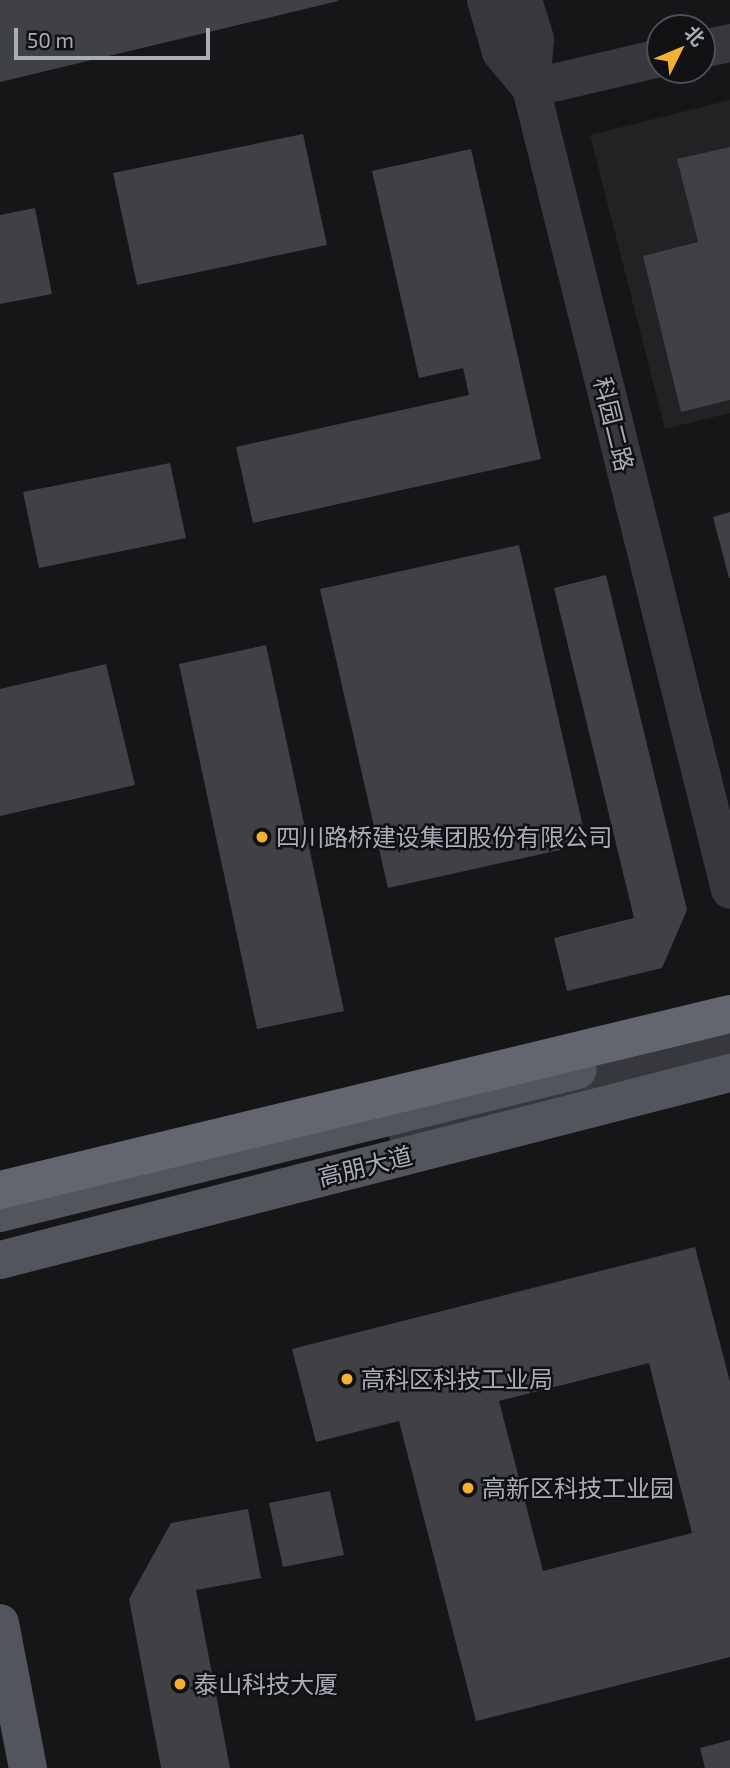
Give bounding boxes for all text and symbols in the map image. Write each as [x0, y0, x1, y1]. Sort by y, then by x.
scale bar [18, 14, 214, 58]
north arrow [646, 14, 716, 84]
text: 北 [680, 21, 710, 50]
text: 50 m [27, 27, 74, 52]
street label: 科园二路 [588, 374, 640, 474]
place label: 四川路桥建设集团股份有限公司 [276, 823, 612, 851]
marker: 四川路桥建设集团股份有限公司 [254, 829, 270, 845]
street label: 高朋大道 [315, 1140, 415, 1192]
place label: 高科区科技工业局 [361, 1365, 553, 1393]
marker: 高科区科技工业局 [339, 1371, 355, 1387]
place label: 高新区科技工业园 [482, 1474, 674, 1502]
marker: 高新区科技工业园 [460, 1480, 476, 1496]
place label: 泰山科技大厦 [194, 1670, 338, 1698]
marker: 泰山科技大厦 [172, 1676, 188, 1692]

